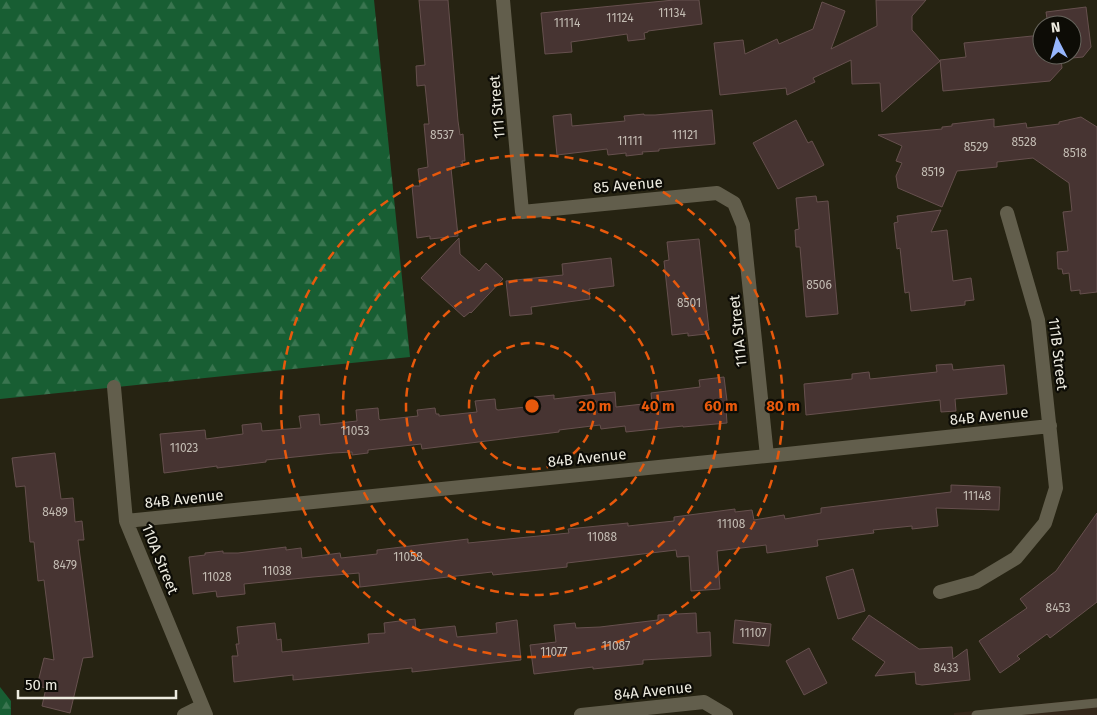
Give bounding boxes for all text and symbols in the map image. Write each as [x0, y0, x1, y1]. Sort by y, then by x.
house number: 11134 [658, 6, 686, 20]
house number: 11124 [606, 11, 634, 25]
north arrow [1032, 15, 1082, 65]
house number: 11114 [554, 16, 581, 30]
text: N [1050, 19, 1061, 37]
street label: 111 Street [485, 74, 509, 140]
house number: 8537 [430, 128, 454, 142]
house number: 11121 [672, 128, 698, 142]
house number: 11111 [617, 134, 643, 148]
house number: 8528 [1011, 135, 1037, 149]
house number: 8529 [964, 140, 988, 154]
house number: 8518 [1063, 146, 1087, 160]
house number: 8519 [921, 165, 945, 179]
street label: 85 Avenue [593, 173, 663, 197]
house number: 8506 [806, 278, 832, 292]
street label: 111A Street [725, 294, 751, 368]
house number: 8501 [677, 296, 701, 310]
street label: 111B Street [1045, 317, 1071, 392]
centre of rings [523, 397, 541, 415]
text: 20 m [579, 397, 611, 415]
text: 40 m [641, 397, 675, 415]
text: 60 m [704, 397, 738, 415]
text: 80 m [766, 397, 800, 415]
street label: 84B Avenue [949, 403, 1029, 429]
house number: 11053 [341, 424, 369, 438]
house number: 11023 [170, 441, 198, 455]
street label: 84B Avenue [547, 445, 627, 471]
street label: 84B Avenue [144, 486, 224, 512]
house number: 11148 [963, 489, 992, 503]
house number: 8489 [42, 505, 68, 519]
house number: 11108 [717, 517, 746, 531]
street label: 110A Street [138, 521, 183, 597]
house number: 11088 [587, 530, 617, 544]
house number: 11058 [393, 550, 423, 564]
house number: 8479 [53, 558, 77, 572]
house number: 11038 [262, 564, 292, 578]
house number: 11028 [202, 570, 232, 584]
house number: 8453 [1046, 601, 1070, 615]
house number: 11107 [739, 626, 767, 640]
house number: 11087 [602, 639, 630, 653]
house number: 11077 [540, 645, 568, 659]
house number: 8433 [934, 661, 958, 675]
scale bar [18, 668, 175, 700]
text: 50 m [25, 676, 58, 694]
street label: 84A Avenue [613, 678, 693, 704]

